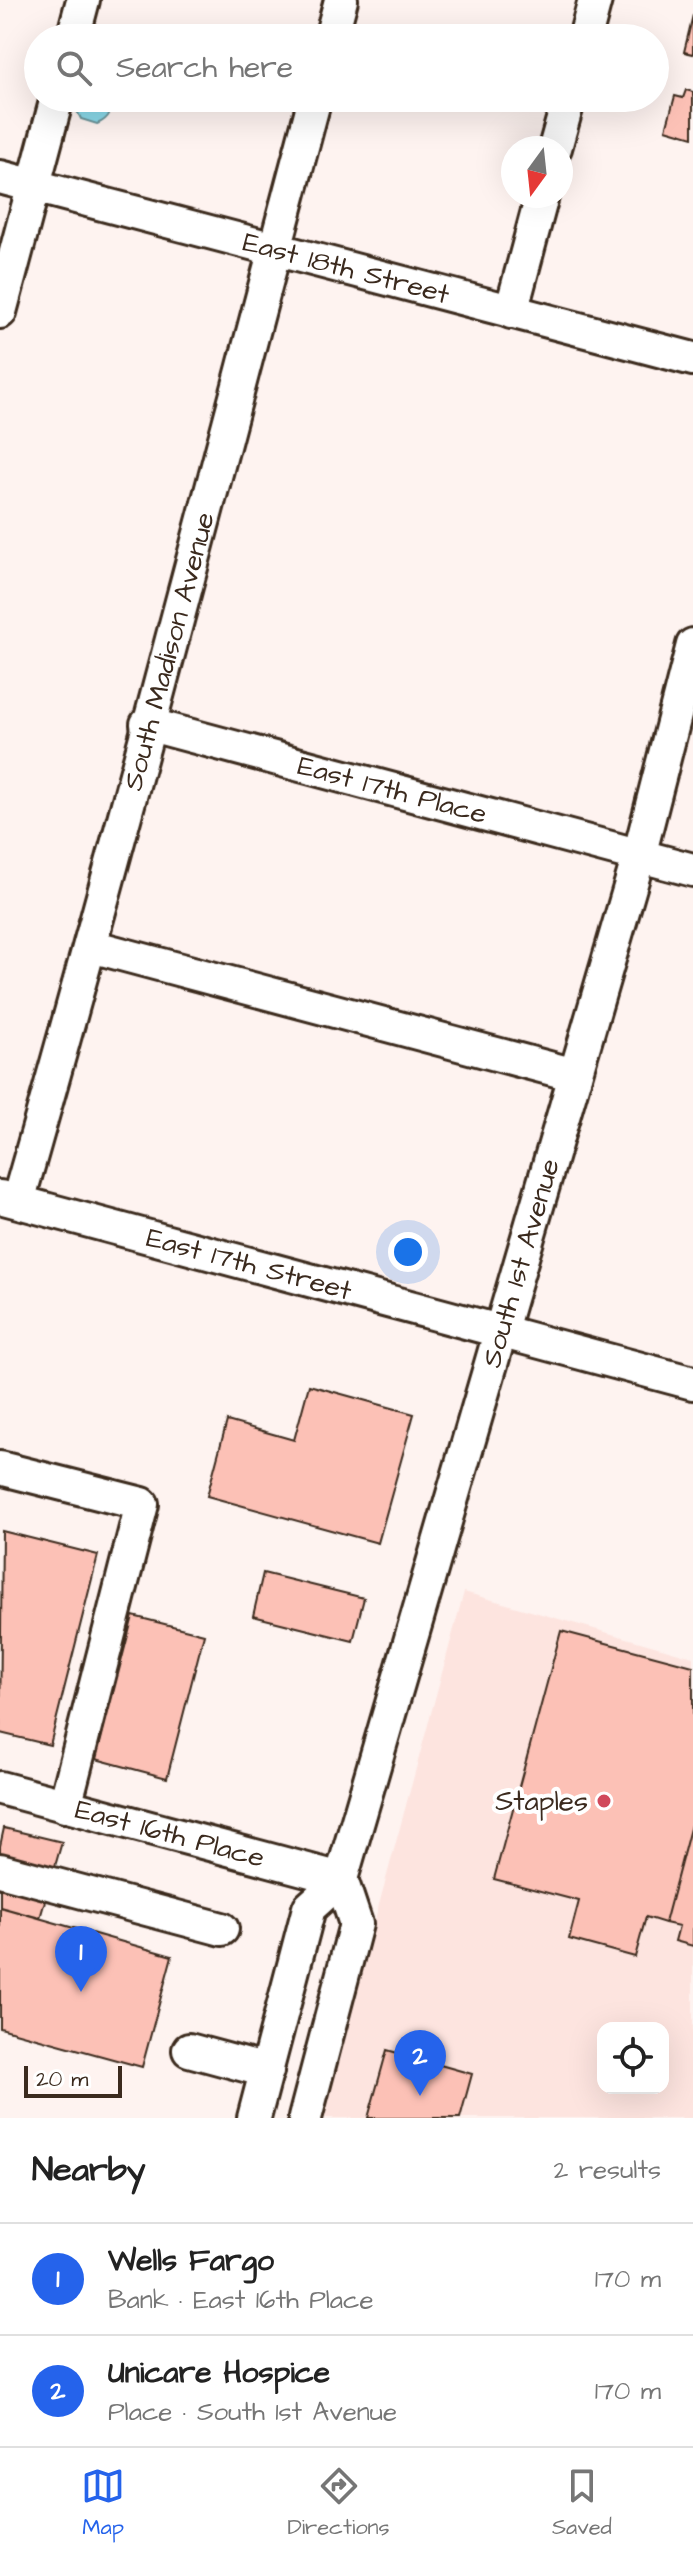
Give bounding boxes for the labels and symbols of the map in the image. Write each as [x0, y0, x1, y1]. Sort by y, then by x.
north arrow [501, 136, 573, 208]
street label: East 18th Street [239, 222, 454, 314]
street label: South Madison Avenue [113, 508, 224, 795]
street label: East 17th Place [294, 746, 491, 834]
street label: South 1st Avenue [472, 1154, 569, 1372]
street label: East 17th Street [142, 1218, 357, 1310]
your location [388, 1232, 428, 1272]
place label: Staples [495, 1782, 588, 1821]
street label: East 16th Place [71, 1789, 269, 1877]
marker: Staples [595, 1792, 613, 1810]
pin: 1 [55, 1926, 107, 1992]
pin: 2 [394, 2030, 446, 2096]
scale bar [24, 2062, 122, 2098]

